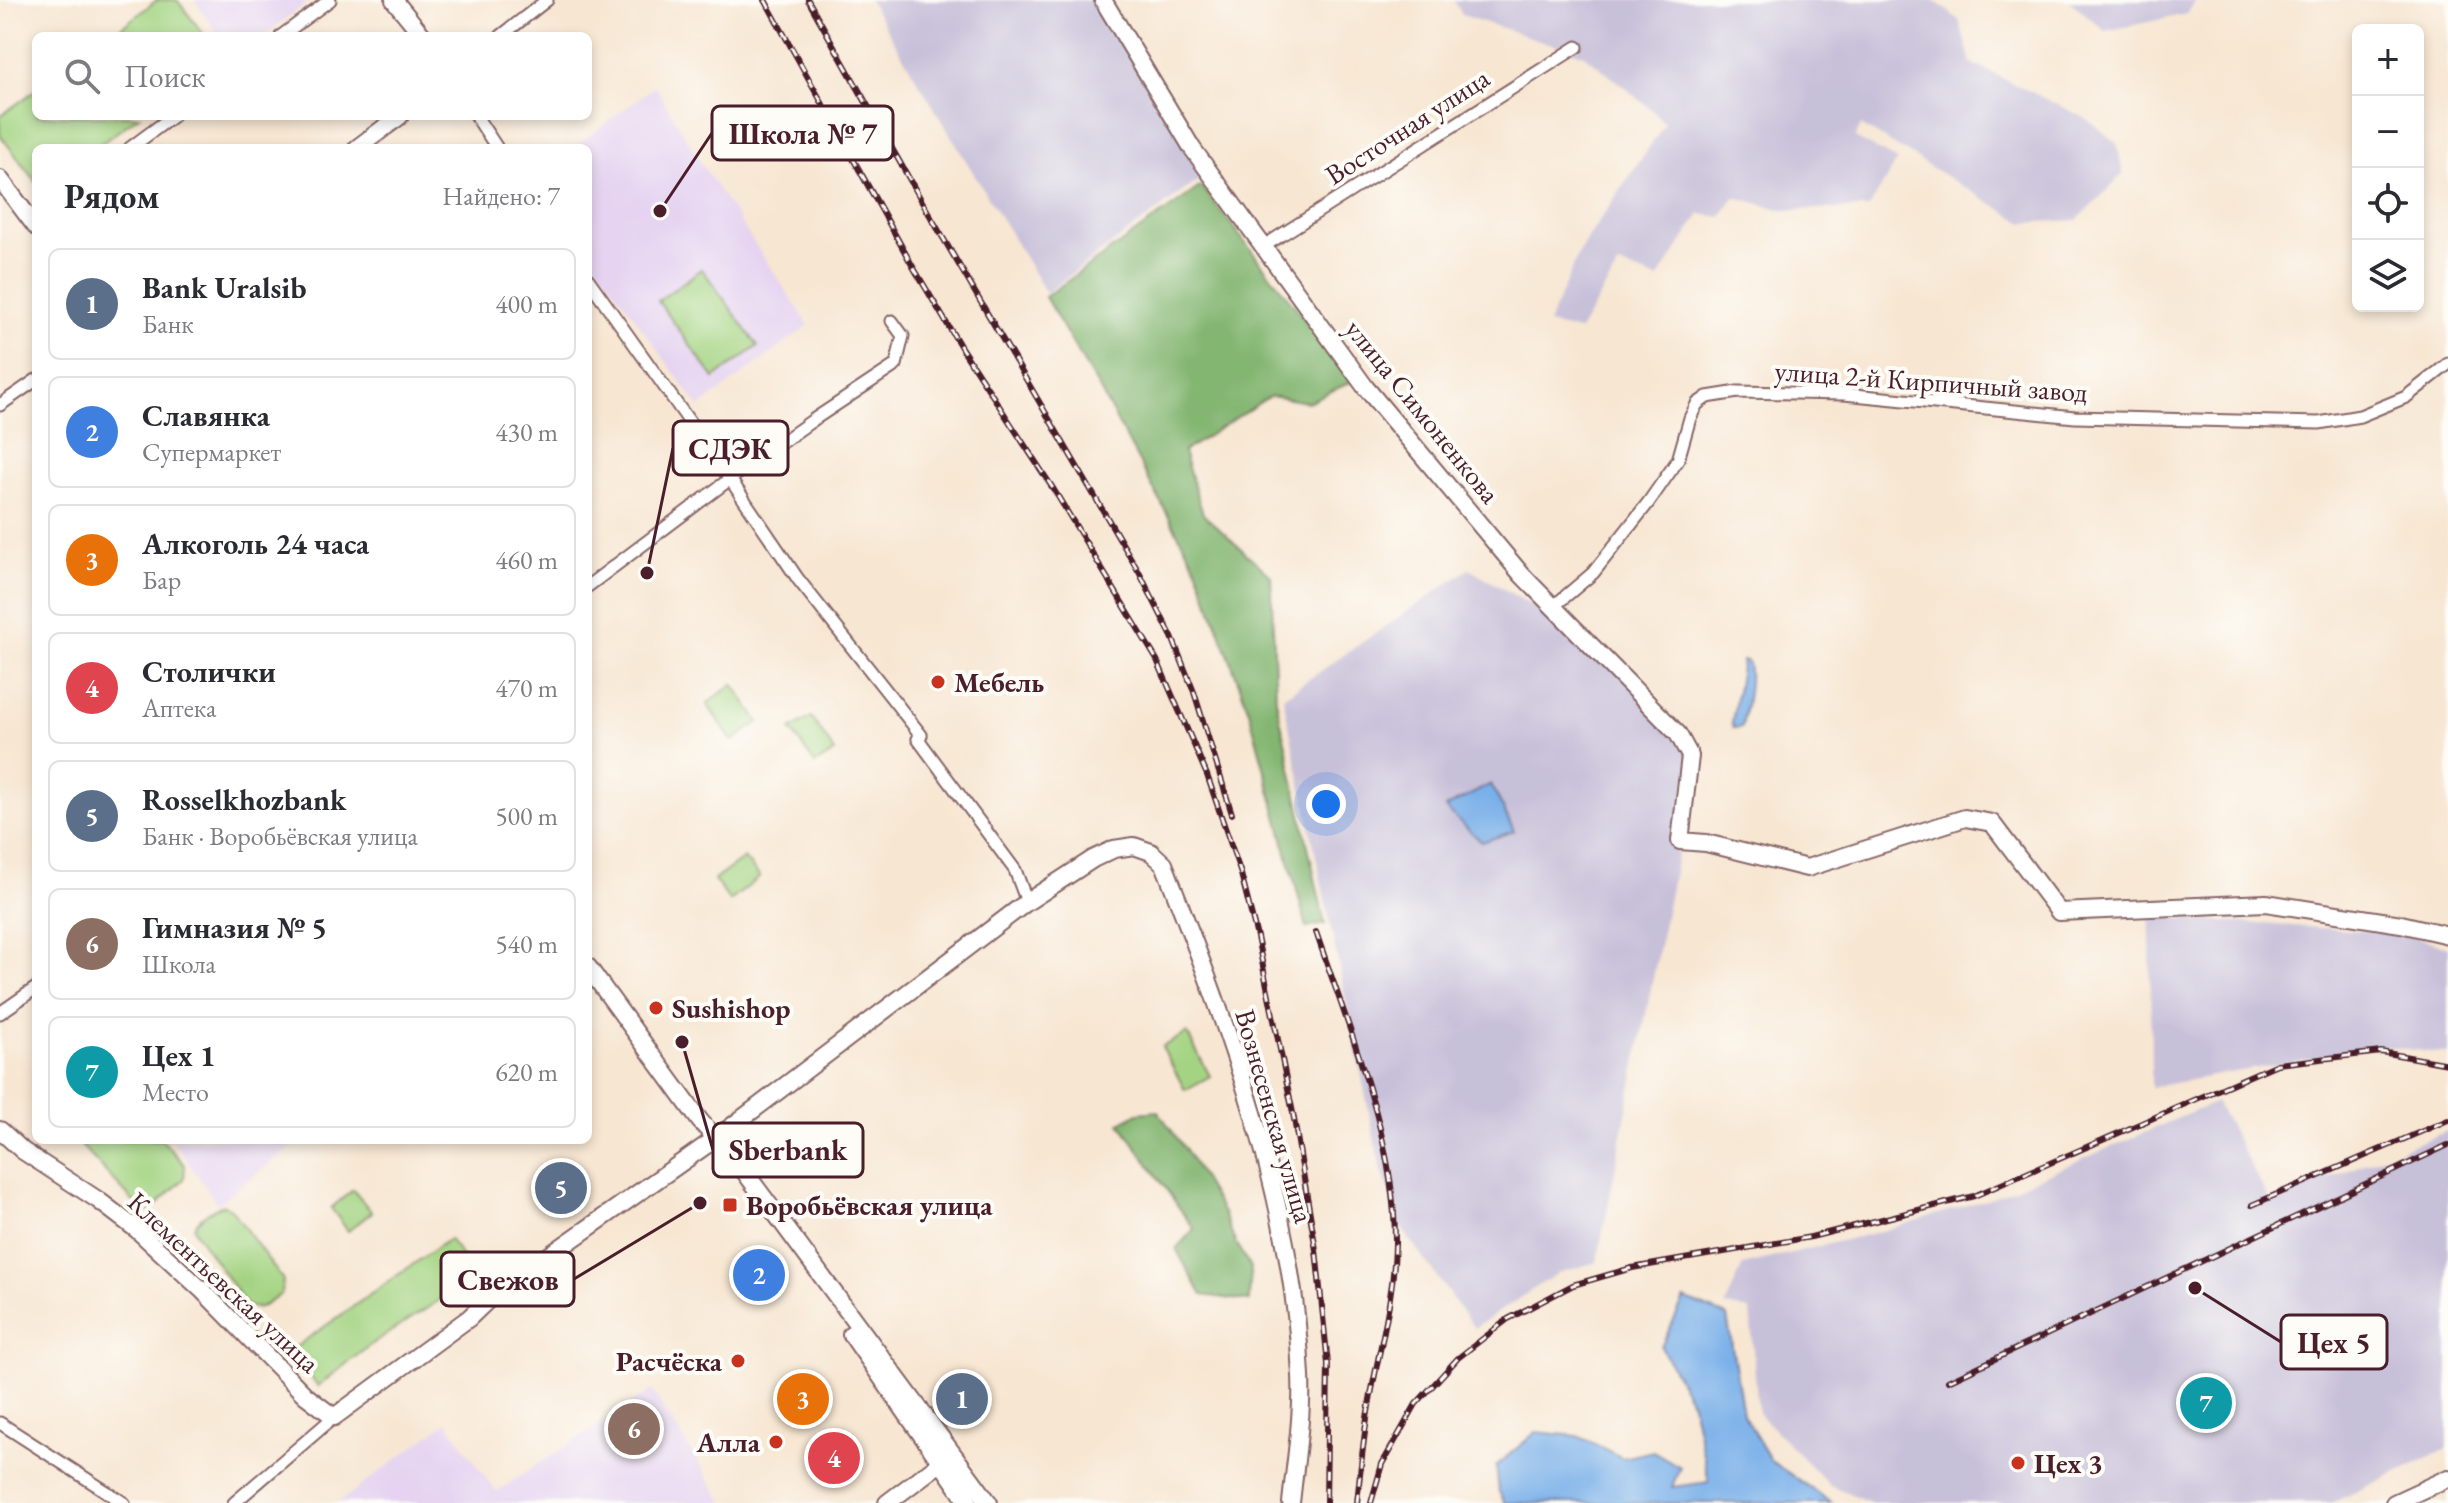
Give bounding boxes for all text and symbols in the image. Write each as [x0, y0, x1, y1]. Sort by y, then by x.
map controls [2352, 24, 2424, 312]
button: + [2352, 24, 2424, 96]
search box [32, 32, 592, 120]
icon: search [60, 54, 104, 98]
text: Поиск [124, 57, 206, 96]
street label: Восточная улица [1318, 59, 1497, 193]
button: − [2352, 96, 2424, 168]
callout: Школа № 7 [712, 106, 893, 160]
text: Школа № 7 [729, 114, 877, 153]
button: locate [2352, 168, 2424, 240]
text: Рядом [64, 174, 159, 218]
text: Найдено: 7 [442, 179, 560, 213]
button: layers [2352, 240, 2424, 312]
text: Bank Uralsib [142, 268, 306, 307]
text: 1 [85, 287, 99, 321]
text: 400 m [495, 287, 558, 321]
text: Банк [142, 307, 194, 341]
street label: улица Симоненкова [1338, 312, 1509, 511]
street label: улица 2-й Кирпичный завод [1773, 352, 2089, 410]
text: Славянка [142, 396, 270, 435]
text: 2 [85, 415, 99, 449]
text: 430 m [495, 415, 558, 449]
callout: СДЭК [673, 421, 788, 475]
text: СДЭК [688, 429, 773, 468]
text: Супермаркет [142, 435, 281, 469]
text: Алкоголь 24 часа [142, 524, 369, 563]
text: 3 [85, 543, 99, 577]
text: 460 m [495, 543, 558, 577]
text: Бар [142, 563, 181, 597]
text: Столички [142, 652, 276, 691]
place label: Мебель [954, 664, 1044, 700]
text: 4 [85, 671, 99, 705]
text: 470 m [495, 671, 558, 705]
marker: Мебель [929, 673, 947, 691]
text: Аптека [142, 691, 216, 725]
text: Rosselkhozbank [142, 780, 346, 819]
your location [1306, 784, 1346, 824]
text: 5 [85, 799, 99, 833]
text: 500 m [495, 799, 558, 833]
text: Банк · Воробьёвская улица [142, 819, 418, 853]
text: Гимназия № 5 [142, 908, 327, 947]
text: 6 [85, 927, 99, 961]
text: 540 m [495, 927, 558, 961]
text: Школа [142, 947, 216, 981]
place label: Sushishop [672, 990, 791, 1026]
marker: Sushishop [647, 999, 665, 1017]
street label: Вознесенская улица [1227, 1005, 1323, 1228]
text: Цех 1 [142, 1036, 216, 1075]
text: 7 [85, 1055, 99, 1089]
text: 620 m [495, 1055, 558, 1089]
text: Место [142, 1075, 209, 1109]
callout: Sberbank [713, 1123, 863, 1177]
text: Sberbank [729, 1130, 848, 1169]
pin: 5 [535, 1158, 587, 1218]
street label: Клементьевская улица [120, 1184, 328, 1381]
place label: Воробьёвская улица [746, 1187, 993, 1223]
marker: Воробьёвская улица [721, 1196, 739, 1214]
pin: 2 [733, 1245, 785, 1305]
callout: Свежов [441, 1252, 574, 1306]
text: Свежов [457, 1260, 559, 1299]
callout: Цех 5 [2281, 1315, 2387, 1369]
text: Цех 5 [2297, 1323, 2371, 1362]
place label: Расчёска [616, 1343, 723, 1379]
marker: Расчёска [729, 1352, 747, 1370]
pin: 3 [777, 1369, 829, 1429]
pin: 1 [936, 1369, 988, 1429]
pin: 7 [2180, 1373, 2232, 1433]
pin: 6 [608, 1399, 660, 1459]
place label: Алла [696, 1424, 761, 1460]
pin: 4 [808, 1428, 860, 1488]
marker: Алла [767, 1433, 785, 1451]
place label: Цех 3 [2034, 1445, 2103, 1481]
marker: Цех 3 [2009, 1454, 2027, 1472]

